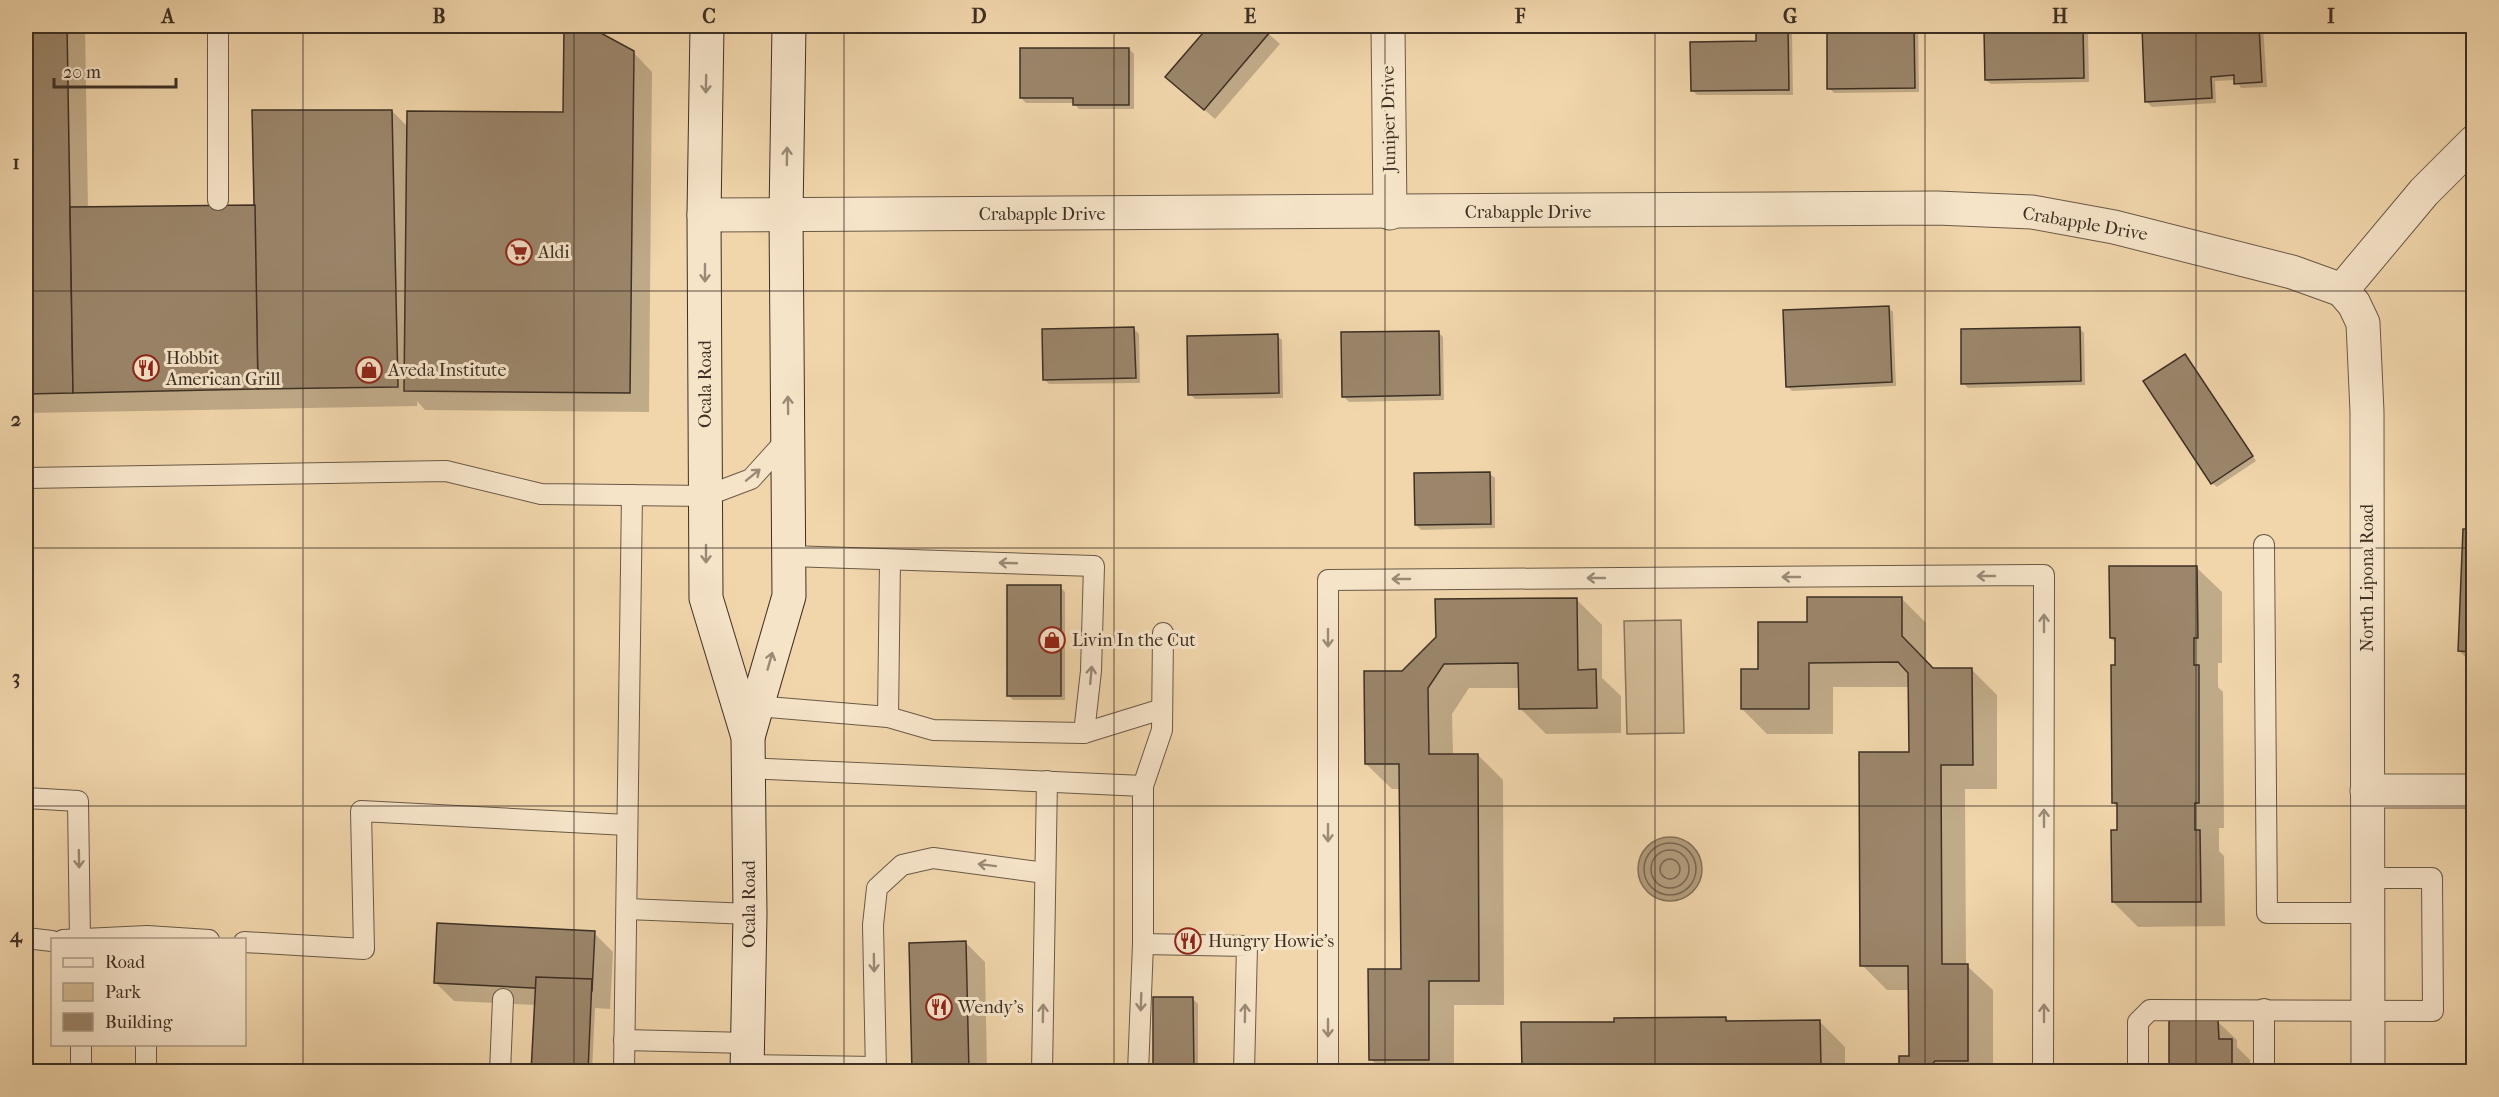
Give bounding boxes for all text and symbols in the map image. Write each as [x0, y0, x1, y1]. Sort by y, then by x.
text: A [160, 5, 176, 28]
text: B [432, 5, 446, 28]
text: C [702, 5, 716, 28]
text: D [971, 5, 987, 28]
text: E [1244, 5, 1256, 28]
text: F [1514, 5, 1526, 28]
text: G [1783, 5, 1797, 28]
text: H [2052, 5, 2068, 28]
text: I [2327, 5, 2335, 28]
scale bar [54, 51, 176, 89]
text: 20 m [63, 62, 101, 83]
street label: Juniper Drive [1378, 65, 1400, 174]
one-way arrow [701, 73, 712, 93]
one-way arrow [781, 147, 792, 167]
text: 1 [12, 151, 20, 174]
street label: Crabapple Drive [1465, 202, 1591, 223]
street label: Crabapple Drive [2021, 203, 2149, 245]
street label: Crabapple Drive [979, 204, 1105, 225]
supermarket icon: Aldi [504, 237, 534, 267]
place label: Aldi [537, 242, 570, 263]
one-way arrow [699, 263, 711, 283]
street label: Ocala Road [695, 340, 716, 428]
place label: Hobbit American Grill [165, 348, 281, 390]
restaurant icon: Hobbit American Grill [131, 353, 161, 383]
shop icon: Aveda Institute [354, 355, 384, 385]
place label: Aveda Institute [387, 360, 507, 381]
one-way arrow [782, 396, 793, 416]
text: 2 [11, 408, 21, 431]
one-way arrow [744, 469, 760, 483]
street label: North Lipona Road [2357, 504, 2378, 652]
one-way arrow [700, 544, 712, 564]
one-way arrow [999, 558, 1019, 569]
one-way arrow [1976, 570, 1996, 581]
one-way arrow [1781, 571, 1801, 583]
one-way arrow [1586, 572, 1606, 584]
one-way arrow [1391, 573, 1411, 585]
one-way arrow [2038, 614, 2050, 634]
shop icon: Livin In the Cut [1037, 625, 1067, 655]
one-way arrow [1322, 628, 1334, 648]
place label: Livin In the Cut [1072, 630, 1196, 651]
one-way arrow [765, 651, 776, 670]
one-way arrow [1085, 665, 1096, 685]
text: 3 [12, 666, 20, 689]
one-way arrow [2038, 809, 2050, 829]
one-way arrow [1322, 823, 1334, 843]
one-way arrow [73, 849, 85, 869]
street label: Ocala Road [739, 860, 760, 948]
one-way arrow [978, 860, 998, 871]
text: 4 [9, 924, 23, 948]
restaurant icon: Hungry Howie's [1173, 926, 1203, 956]
place label: Hungry Howie's [1208, 931, 1335, 952]
legend [51, 938, 246, 1046]
text: Road [105, 952, 145, 973]
one-way arrow [868, 952, 880, 972]
text: Park [105, 982, 142, 1003]
one-way arrow [1135, 991, 1146, 1011]
restaurant icon: Wendy's [924, 992, 954, 1022]
place label: Wendy's [957, 997, 1024, 1018]
one-way arrow [1037, 1004, 1049, 1024]
one-way arrow [1240, 1004, 1251, 1024]
one-way arrow [2038, 1004, 2050, 1024]
text: Building [105, 1012, 173, 1033]
one-way arrow [1322, 1018, 1334, 1038]

